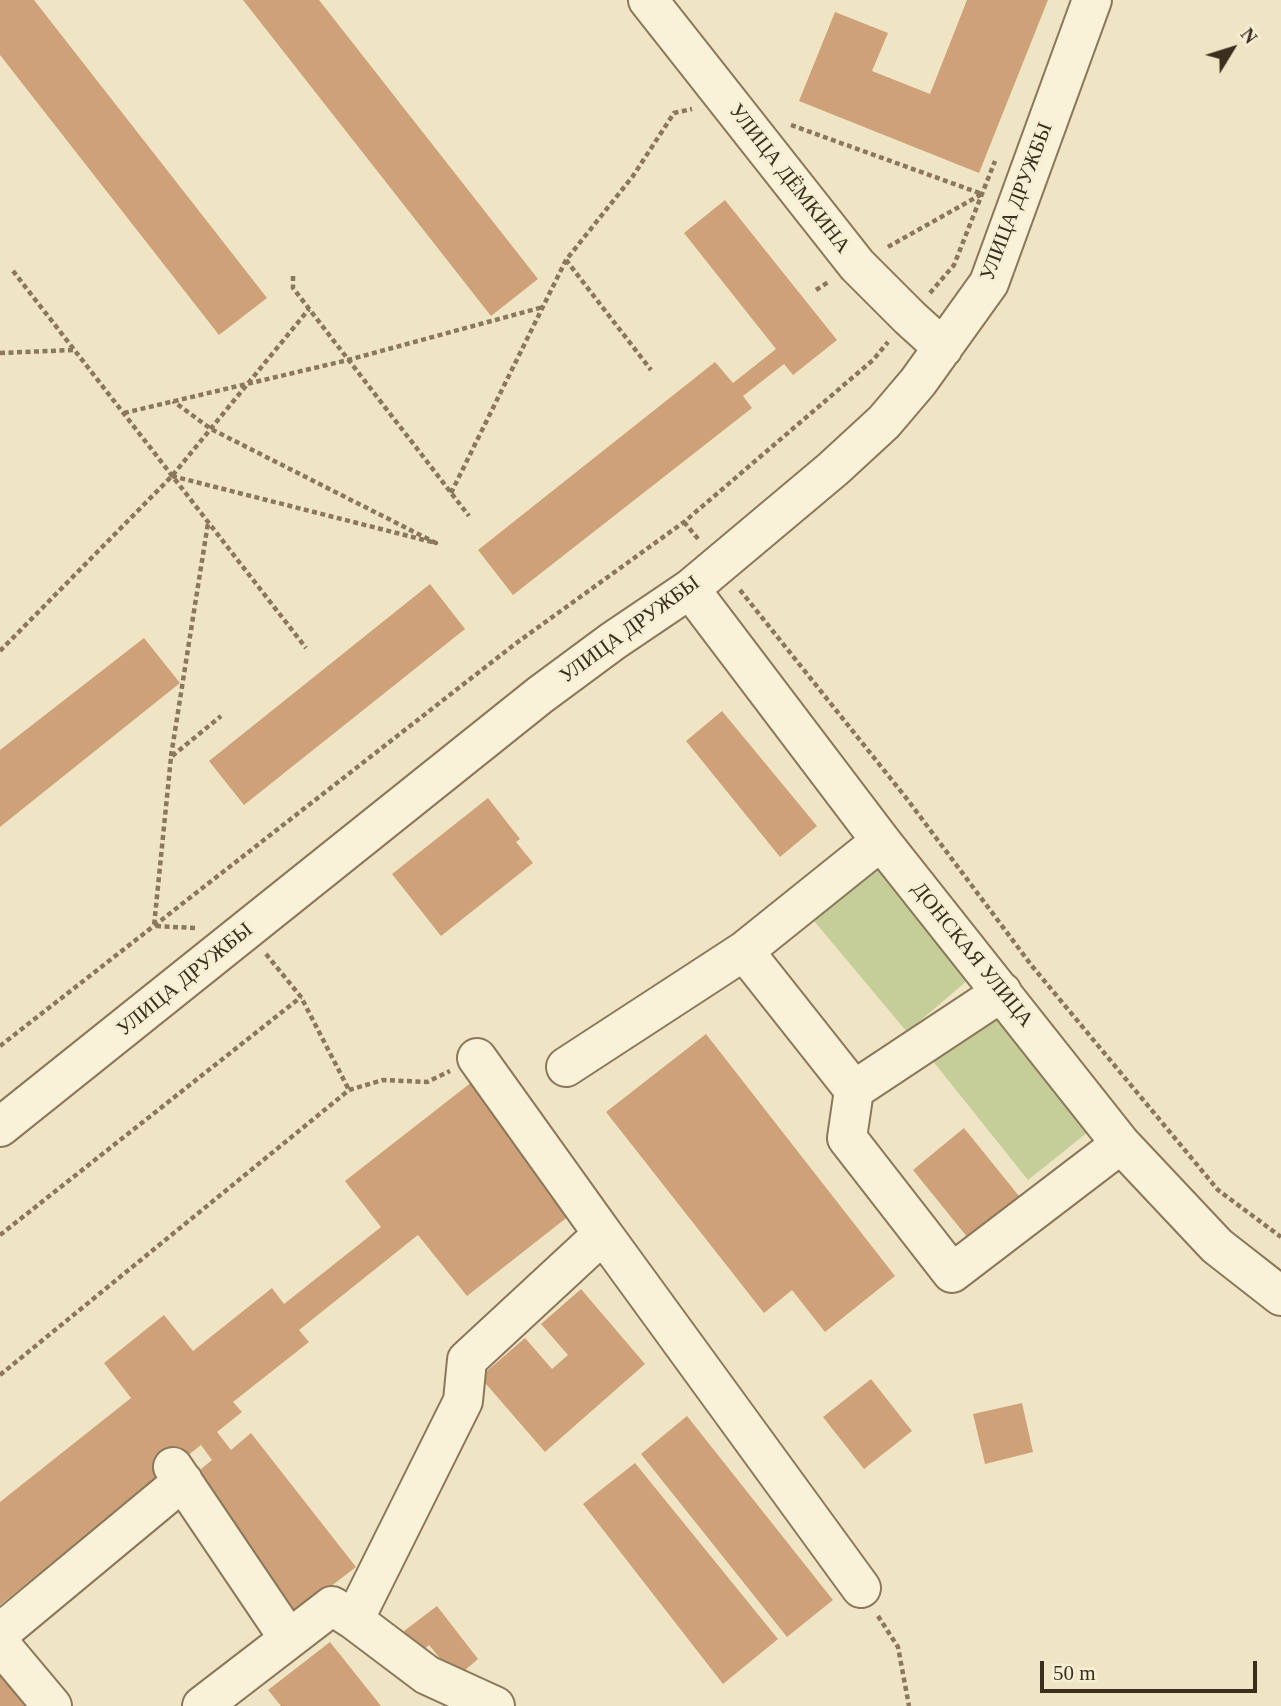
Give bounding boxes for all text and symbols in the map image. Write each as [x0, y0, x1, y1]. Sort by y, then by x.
north arrow [1197, 14, 1267, 84]
text: N [1236, 24, 1261, 48]
street label: УЛИЦА ДЁМКИНА [723, 99, 855, 259]
street label: УЛИЦА ДРУЖБЫ [975, 120, 1059, 284]
street label: УЛИЦА ДРУЖБЫ [555, 571, 705, 689]
street label: ДОНСКАЯ УЛИЦА [906, 877, 1038, 1033]
street label: УЛИЦА ДРУЖБЫ [112, 918, 258, 1042]
scale bar [1043, 1646, 1260, 1690]
text: 50 m [1053, 1661, 1096, 1685]

